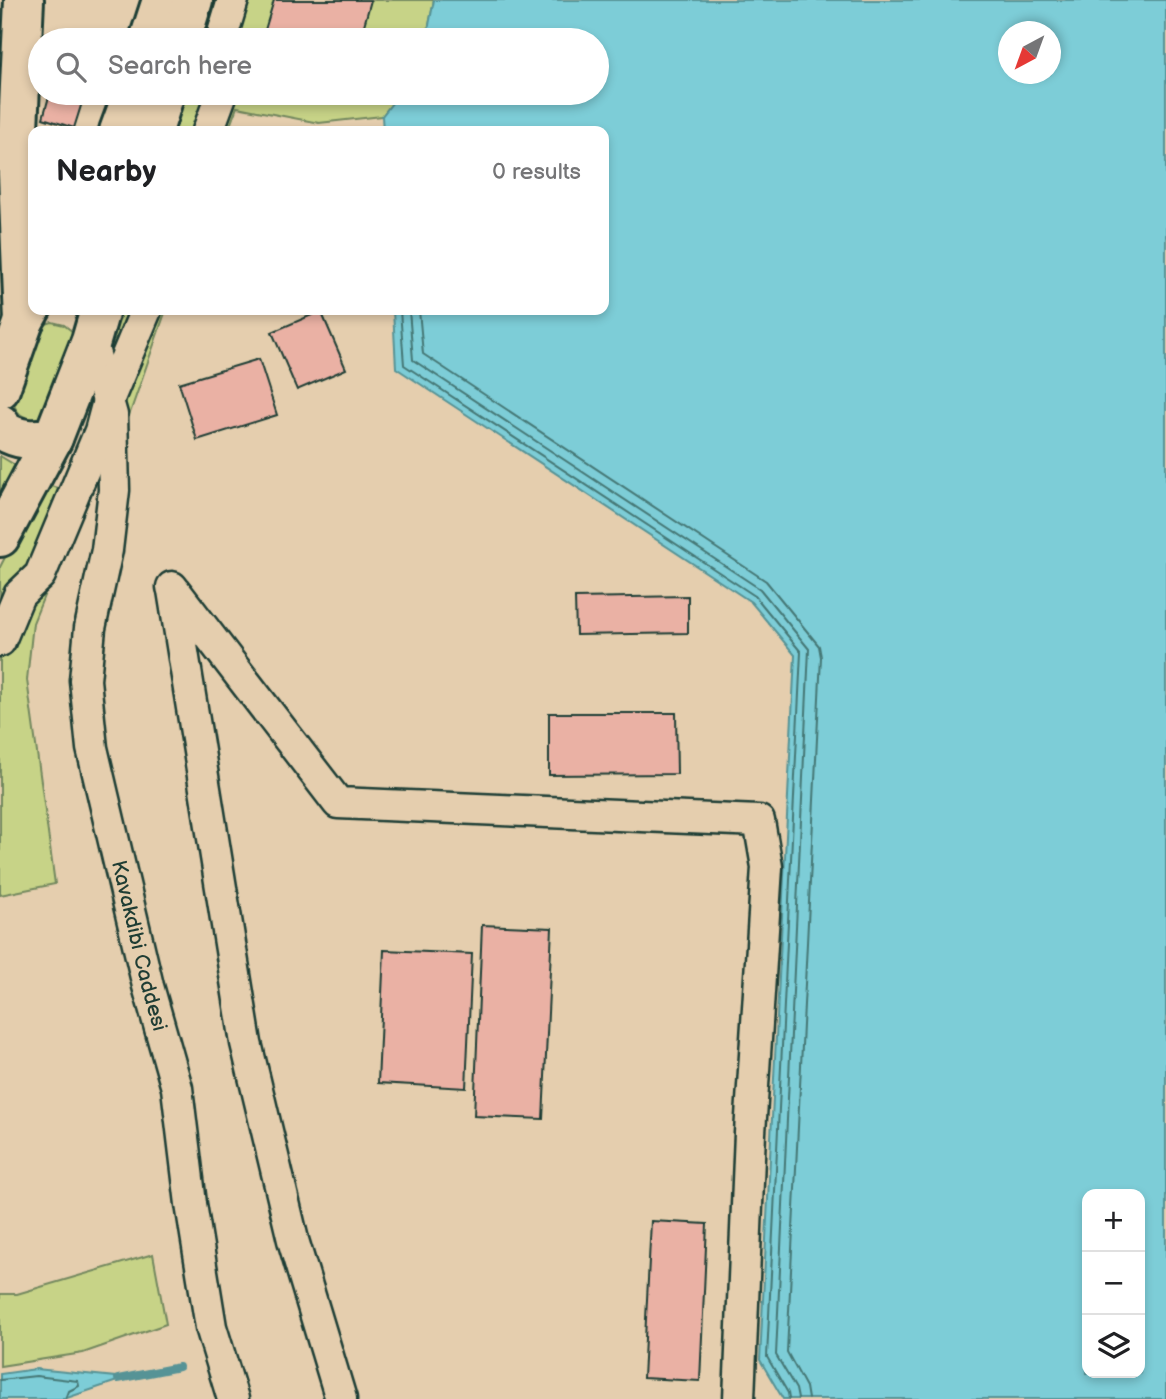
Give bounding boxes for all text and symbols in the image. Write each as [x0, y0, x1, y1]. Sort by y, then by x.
north arrow [998, 21, 1061, 84]
search box [28, 28, 609, 105]
icon: search [52, 48, 90, 86]
text: Search here [108, 51, 252, 82]
text: Nearby [56, 154, 156, 190]
text: 0 results [492, 158, 581, 186]
street label: Kavakdibi Caddesi [106, 858, 173, 1034]
map controls [1082, 1189, 1145, 1378]
button: + [1082, 1189, 1145, 1252]
button: − [1082, 1252, 1145, 1315]
button: layers [1082, 1315, 1145, 1378]

